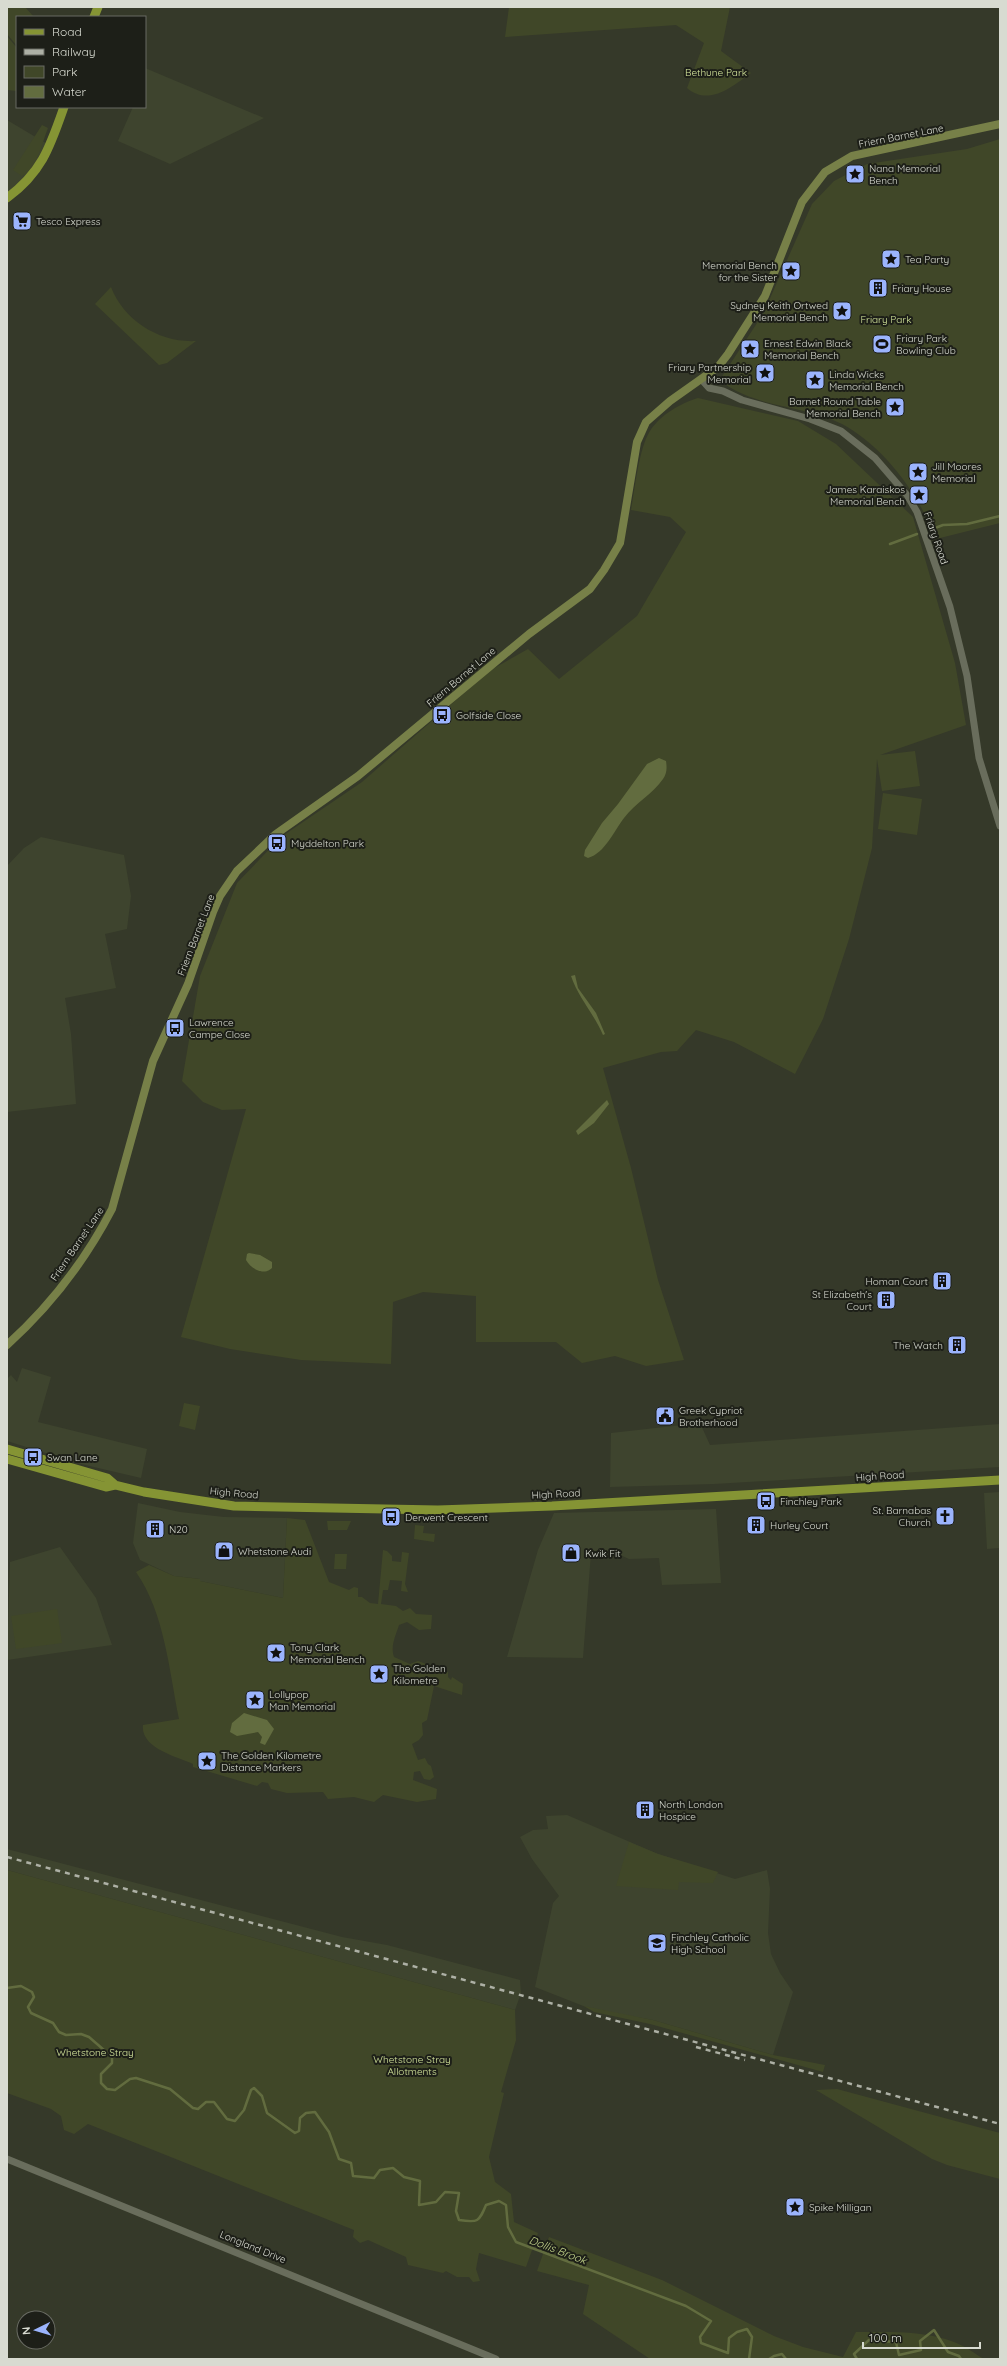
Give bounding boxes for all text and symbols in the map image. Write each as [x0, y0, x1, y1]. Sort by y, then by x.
legend [16, 16, 146, 108]
text: Road [52, 24, 82, 39]
text: Railway [52, 44, 96, 59]
text: Park [52, 64, 77, 79]
park label: Bethune Park [685, 66, 747, 79]
text: Water [52, 84, 87, 99]
street label: Friern Barnet Lane [857, 121, 945, 151]
place label: Nana Memorial Bench [869, 162, 940, 187]
place icon: Nana Memorial Bench [844, 163, 866, 185]
supermarket icon: Tesco Express [11, 210, 33, 232]
place label: Tesco Express [36, 215, 101, 228]
place icon: Tea Party [880, 248, 902, 270]
place label: Tea Party [905, 253, 949, 266]
place label: Memorial Bench for the Sister [702, 259, 777, 284]
place icon: Memorial Bench for the Sister [780, 260, 802, 282]
building icon: Friary House [867, 277, 889, 299]
place label: Friary House [892, 282, 951, 295]
place label: Sydney Keith Ortwed Memorial Bench [730, 299, 828, 324]
place icon: Sydney Keith Ortwed Memorial Bench [831, 300, 853, 322]
park label: Friary Park [860, 313, 912, 326]
place label: Friary Park Bowling Club [896, 332, 956, 357]
sports icon: Friary Park Bowling Club [871, 333, 893, 355]
place label: Ernest Edwin Black Memorial Bench [764, 337, 851, 362]
place icon: Ernest Edwin Black Memorial Bench [739, 338, 761, 360]
place label: Friary Partnership Memorial [668, 361, 751, 386]
place icon: Friary Partnership Memorial [754, 362, 776, 384]
place label: Linda Wicks Memorial Bench [829, 368, 904, 393]
place icon: Linda Wicks Memorial Bench [804, 369, 826, 391]
place label: Barnet Round Table Memorial Bench [789, 395, 881, 420]
place icon: Barnet Round Table Memorial Bench [884, 396, 906, 418]
place label: Jill Moores Memorial [932, 460, 982, 485]
place icon: Jill Moores Memorial [907, 461, 929, 483]
place label: James Karaiskos Memorial Bench [826, 483, 905, 508]
place icon: James Karaiskos Memorial Bench [908, 484, 930, 506]
street label: Friary Road [921, 510, 951, 566]
street label: Friern Barnet Lane [424, 644, 499, 710]
bus stop icon: Golfside Close [431, 704, 453, 726]
place label: Golfside Close [456, 709, 522, 722]
bus stop icon: Myddelton Park [266, 832, 288, 854]
place label: Myddelton Park [291, 837, 364, 850]
street label: Friern Barnet Lane [174, 892, 218, 978]
place label: Lawrence Campe Close [189, 1016, 251, 1041]
bus stop icon: Lawrence Campe Close [164, 1017, 186, 1039]
street label: Friern Barnet Lane [47, 1204, 107, 1283]
building icon: Homan Court [931, 1270, 953, 1292]
place label: Homan Court [866, 1275, 929, 1288]
place label: St Elizabeth's Court [812, 1288, 873, 1313]
building icon: St Elizabeth's Court [875, 1289, 897, 1311]
building icon: The Watch [946, 1334, 968, 1356]
place label: The Watch [893, 1339, 943, 1352]
place label: Greek Cypriot Brotherhood [679, 1404, 743, 1429]
public building icon: Greek Cypriot Brotherhood [654, 1405, 676, 1427]
bus stop icon: Swan Lane [22, 1446, 44, 1468]
place label: Swan Lane [47, 1451, 98, 1464]
street label: High Road [855, 1468, 905, 1484]
street label: High Road [209, 1484, 259, 1502]
street label: High Road [531, 1486, 581, 1502]
bus stop icon: Finchley Park [755, 1490, 777, 1512]
place label: Finchley Park [780, 1495, 842, 1508]
place label: St. Barnabas Church [872, 1504, 931, 1529]
church icon: St. Barnabas Church [934, 1505, 956, 1527]
bus stop icon: Derwent Crescent [380, 1506, 402, 1528]
place label: Derwent Crescent [405, 1511, 488, 1524]
building icon: Hurley Court [745, 1514, 767, 1536]
building icon: N20 [144, 1518, 166, 1540]
place label: Hurley Court [770, 1519, 829, 1532]
place label: N20 [169, 1523, 188, 1536]
shop icon: Whetstone Audi [213, 1540, 235, 1562]
shop icon: Kwik Fit [560, 1542, 582, 1564]
place label: Whetstone Audi [238, 1545, 311, 1558]
place label: Kwik Fit [585, 1547, 621, 1560]
place label: Tony Clark Memorial Bench [290, 1641, 365, 1666]
place icon: Tony Clark Memorial Bench [265, 1642, 287, 1664]
place label: The Golden Kilometre [393, 1662, 446, 1687]
place icon: The Golden Kilometre [368, 1663, 390, 1685]
place label: Lollypop Man Memorial [269, 1688, 335, 1713]
place icon: Lollypop Man Memorial [244, 1689, 266, 1711]
place label: The Golden Kilometre Distance Markers [221, 1749, 321, 1774]
place icon: The Golden Kilometre Distance Markers [196, 1750, 218, 1772]
place label: North London Hospice [659, 1798, 723, 1823]
building icon: North London Hospice [634, 1799, 656, 1821]
place label: Finchley Catholic High School [671, 1931, 749, 1956]
school or university icon: Finchley Catholic High School [646, 1932, 668, 1954]
park label: Whetstone Stray [56, 2046, 134, 2059]
park label: Whetstone Stray Allotments [373, 2053, 451, 2078]
place icon: Spike Milligan [784, 2196, 806, 2218]
place label: Spike Milligan [809, 2201, 872, 2214]
street label: Longland Drive [218, 2228, 288, 2266]
water label: Dollis Brook [527, 2233, 590, 2268]
north arrow [16, 2310, 56, 2350]
scale bar [863, 2324, 980, 2350]
text: N [19, 2326, 33, 2336]
text: 100 m [869, 2330, 902, 2345]

